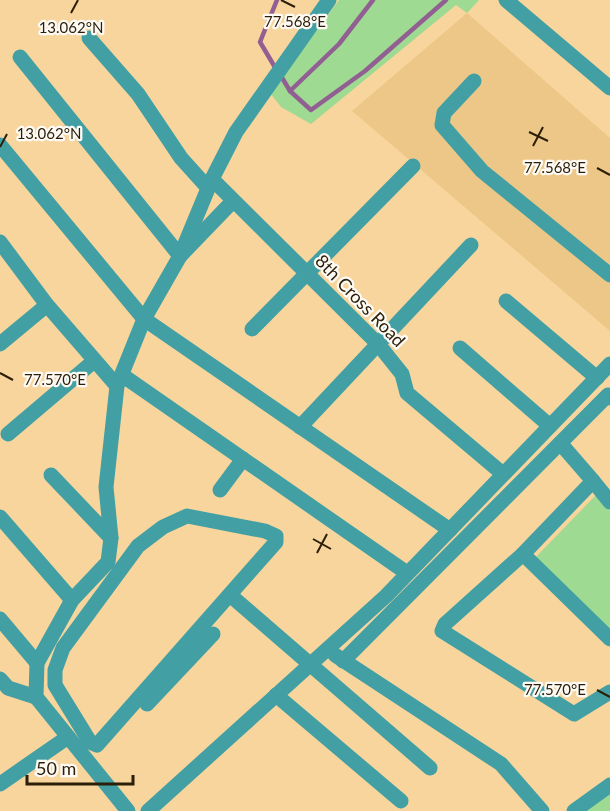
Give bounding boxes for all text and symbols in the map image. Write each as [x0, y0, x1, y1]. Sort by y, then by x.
text: 77.568°E [264, 12, 326, 30]
text: 13.062°N [39, 18, 103, 36]
text: 13.062°N [17, 124, 81, 142]
text: 77.568°E [524, 158, 586, 176]
street label: 8th Cross Road [311, 249, 410, 351]
text: 77.570°E [24, 370, 86, 388]
text: 77.570°E [524, 680, 586, 698]
scale bar [27, 748, 134, 786]
text: 50 m [36, 757, 76, 779]

